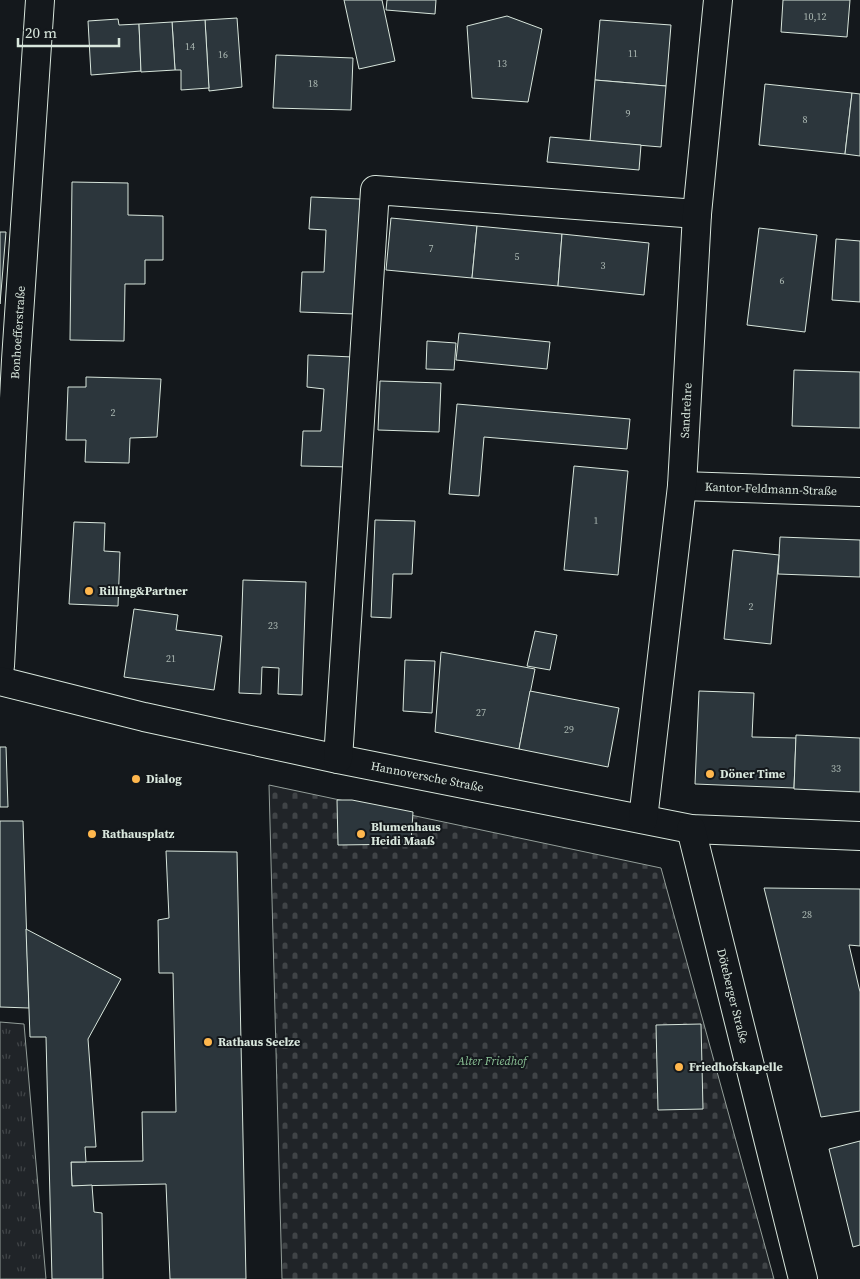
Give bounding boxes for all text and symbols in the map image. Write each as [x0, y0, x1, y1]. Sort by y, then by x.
house number: 10,12 [804, 10, 827, 23]
scale bar [18, 15, 119, 47]
text: 20 m [25, 22, 57, 43]
house number: 14 [185, 40, 195, 53]
house number: 11 [628, 47, 638, 60]
house number: 16 [218, 48, 228, 61]
house number: 13 [497, 57, 507, 70]
house number: 18 [308, 77, 318, 90]
house number: 9 [626, 107, 631, 120]
house number: 8 [803, 113, 808, 126]
house number: 7 [429, 242, 434, 255]
house number: 5 [515, 250, 520, 263]
house number: 3 [601, 259, 606, 272]
house number: 6 [780, 274, 785, 287]
street label: Bonhoefferstraße [7, 285, 29, 380]
street label: Sandrehre [677, 382, 696, 439]
house number: 2 [111, 406, 116, 419]
street label: Kantor-Feldmann-Straße [704, 479, 837, 499]
house number: 1 [594, 514, 599, 527]
place label: Rilling&Partner [99, 583, 188, 599]
marker: Rilling&Partner [83, 585, 95, 597]
house number: 2 [749, 600, 754, 613]
house number: 23 [268, 619, 278, 632]
house number: 21 [166, 652, 176, 665]
house number: 27 [476, 706, 486, 719]
house number: 29 [564, 723, 574, 736]
street label: Hannoversche Straße [370, 758, 485, 796]
house number: 33 [831, 762, 841, 775]
place label: Döner Time [720, 766, 785, 782]
marker: Döner Time [704, 768, 716, 780]
place label: Dialog [146, 771, 182, 787]
marker: Dialog [130, 773, 142, 785]
place label: Blumenhaus Heidi Maaß [371, 819, 441, 849]
place label: Rathausplatz [102, 826, 175, 842]
marker: Rathausplatz [86, 828, 98, 840]
marker: Blumenhaus Heidi Maaß [355, 828, 367, 840]
house number: 28 [802, 908, 812, 921]
street label: Döteberger Straße [713, 947, 752, 1045]
place label: Rathaus Seelze [218, 1034, 300, 1050]
marker: Rathaus Seelze [202, 1036, 214, 1048]
park label: Alter Friedhof [456, 1053, 529, 1069]
place label: Friedhofskapelle [689, 1059, 783, 1075]
marker: Friedhofskapelle [673, 1061, 685, 1073]

